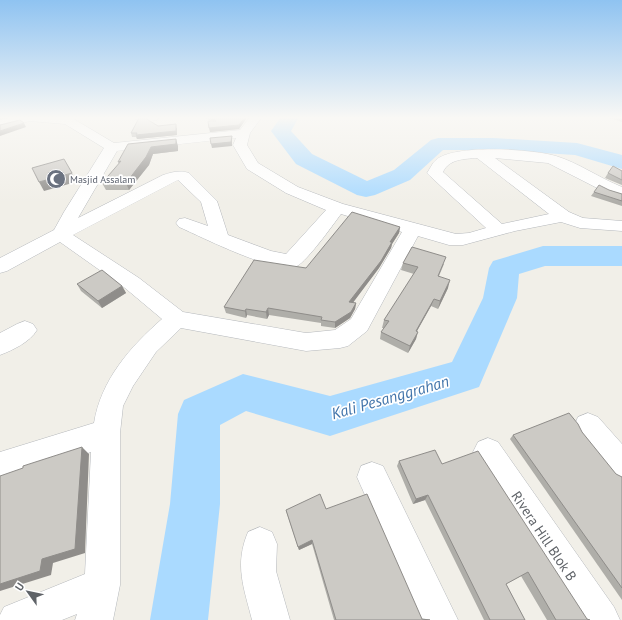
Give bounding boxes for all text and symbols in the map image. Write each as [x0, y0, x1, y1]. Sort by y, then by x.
mosque icon: Masjid Assalam [45, 168, 67, 190]
place label: Masjid Assalam [70, 173, 135, 186]
water label: Kali Pesanggrahan [329, 371, 451, 423]
street label: Rivera Hill Blok B [507, 488, 581, 584]
north arrow [8, 572, 48, 612]
text: U [12, 580, 27, 593]

